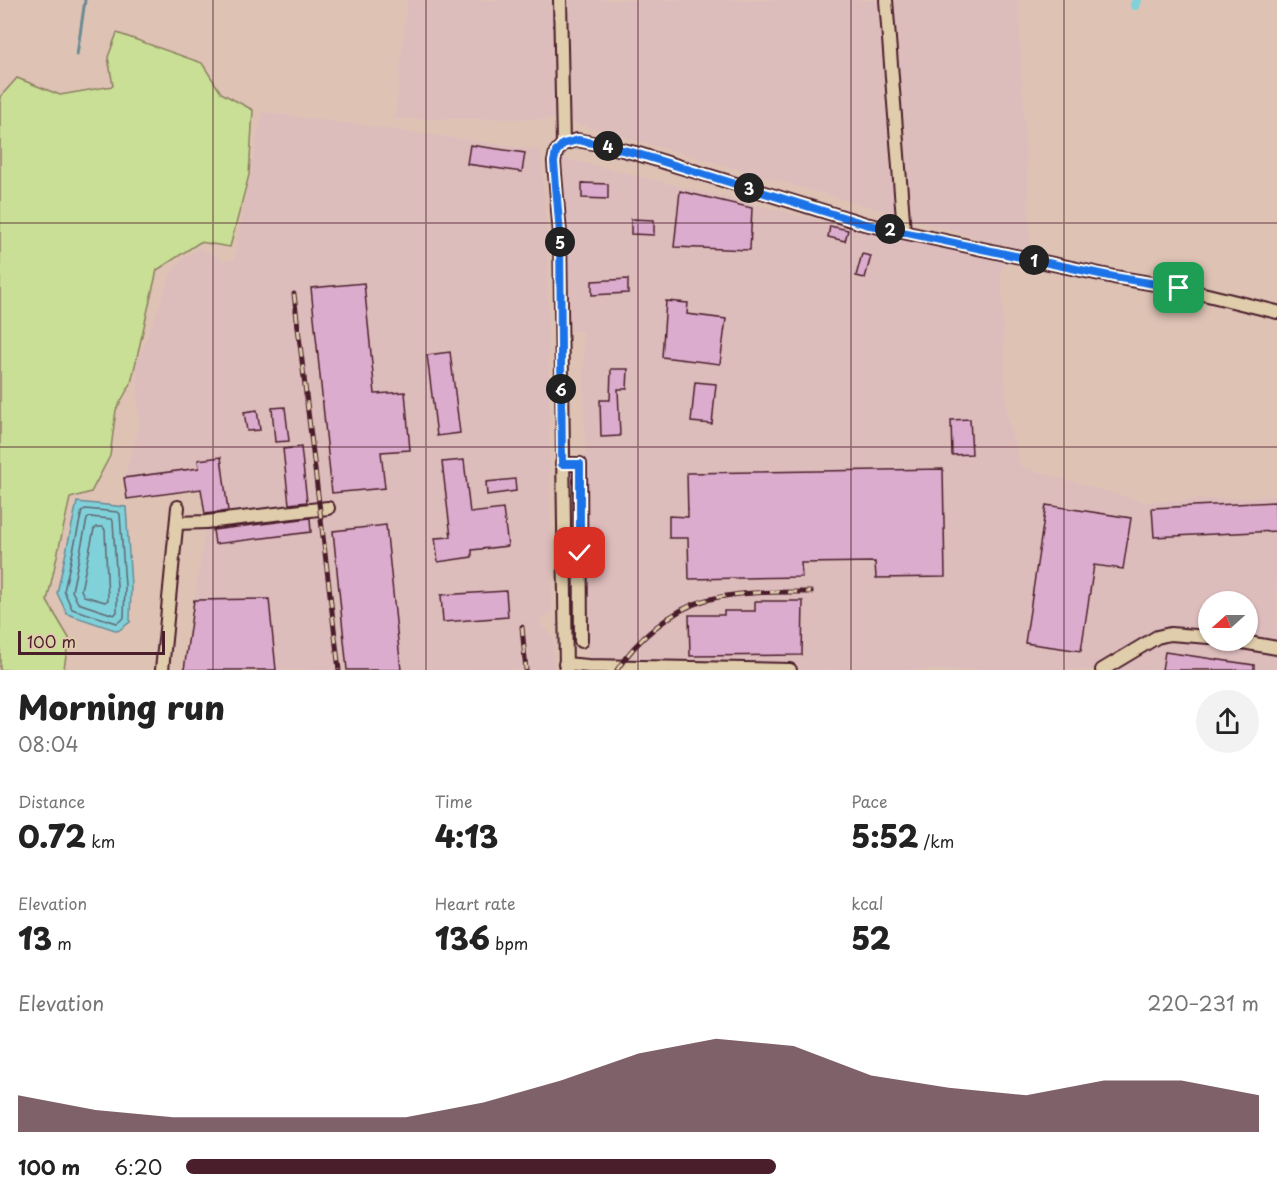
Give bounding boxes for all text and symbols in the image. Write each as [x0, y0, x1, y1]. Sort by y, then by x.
pin: 4 [593, 131, 623, 161]
text: 4 [603, 134, 613, 158]
pin: 3 [734, 173, 764, 203]
text: 3 [744, 176, 754, 200]
pin: 2 [875, 214, 905, 244]
text: 2 [884, 217, 896, 241]
pin: 5 [545, 227, 575, 257]
text: 5 [555, 230, 565, 254]
pin: 1 [1019, 245, 1049, 275]
text: 1 [1030, 248, 1038, 272]
pin [1153, 262, 1204, 313]
icon: arrive [1162, 271, 1195, 304]
pin: 6 [546, 374, 576, 404]
text: 6 [555, 377, 567, 401]
pin [554, 527, 605, 578]
icon: check [563, 536, 596, 569]
north arrow [1198, 591, 1258, 651]
map controls [1198, 591, 1258, 651]
scale bar [18, 628, 165, 656]
text: 100 m [27, 629, 76, 653]
text: Morning run [18, 681, 225, 731]
button: share [1196, 690, 1259, 753]
text: 08:04 [18, 729, 79, 759]
text: Distance [18, 789, 85, 813]
text: Time [435, 789, 472, 813]
text: Pace [851, 789, 887, 813]
text: 0.72 [18, 813, 86, 858]
text: 4:13 [435, 813, 498, 858]
text: 5:52 [851, 813, 918, 858]
text: km [86, 829, 115, 853]
text: /km [918, 829, 954, 853]
text: Elevation [18, 891, 87, 915]
text: Heart rate [435, 891, 515, 915]
text: kcal [851, 891, 883, 915]
text: 13 [18, 915, 52, 960]
text: 136 [435, 915, 490, 960]
text: 52 [851, 915, 890, 960]
text: m [52, 931, 72, 955]
text: bpm [490, 931, 528, 955]
text: Elevation [18, 988, 104, 1018]
text: 220–231 m [1147, 988, 1259, 1018]
text: 100 m [18, 1152, 80, 1182]
text: 6:20 [114, 1152, 162, 1182]

